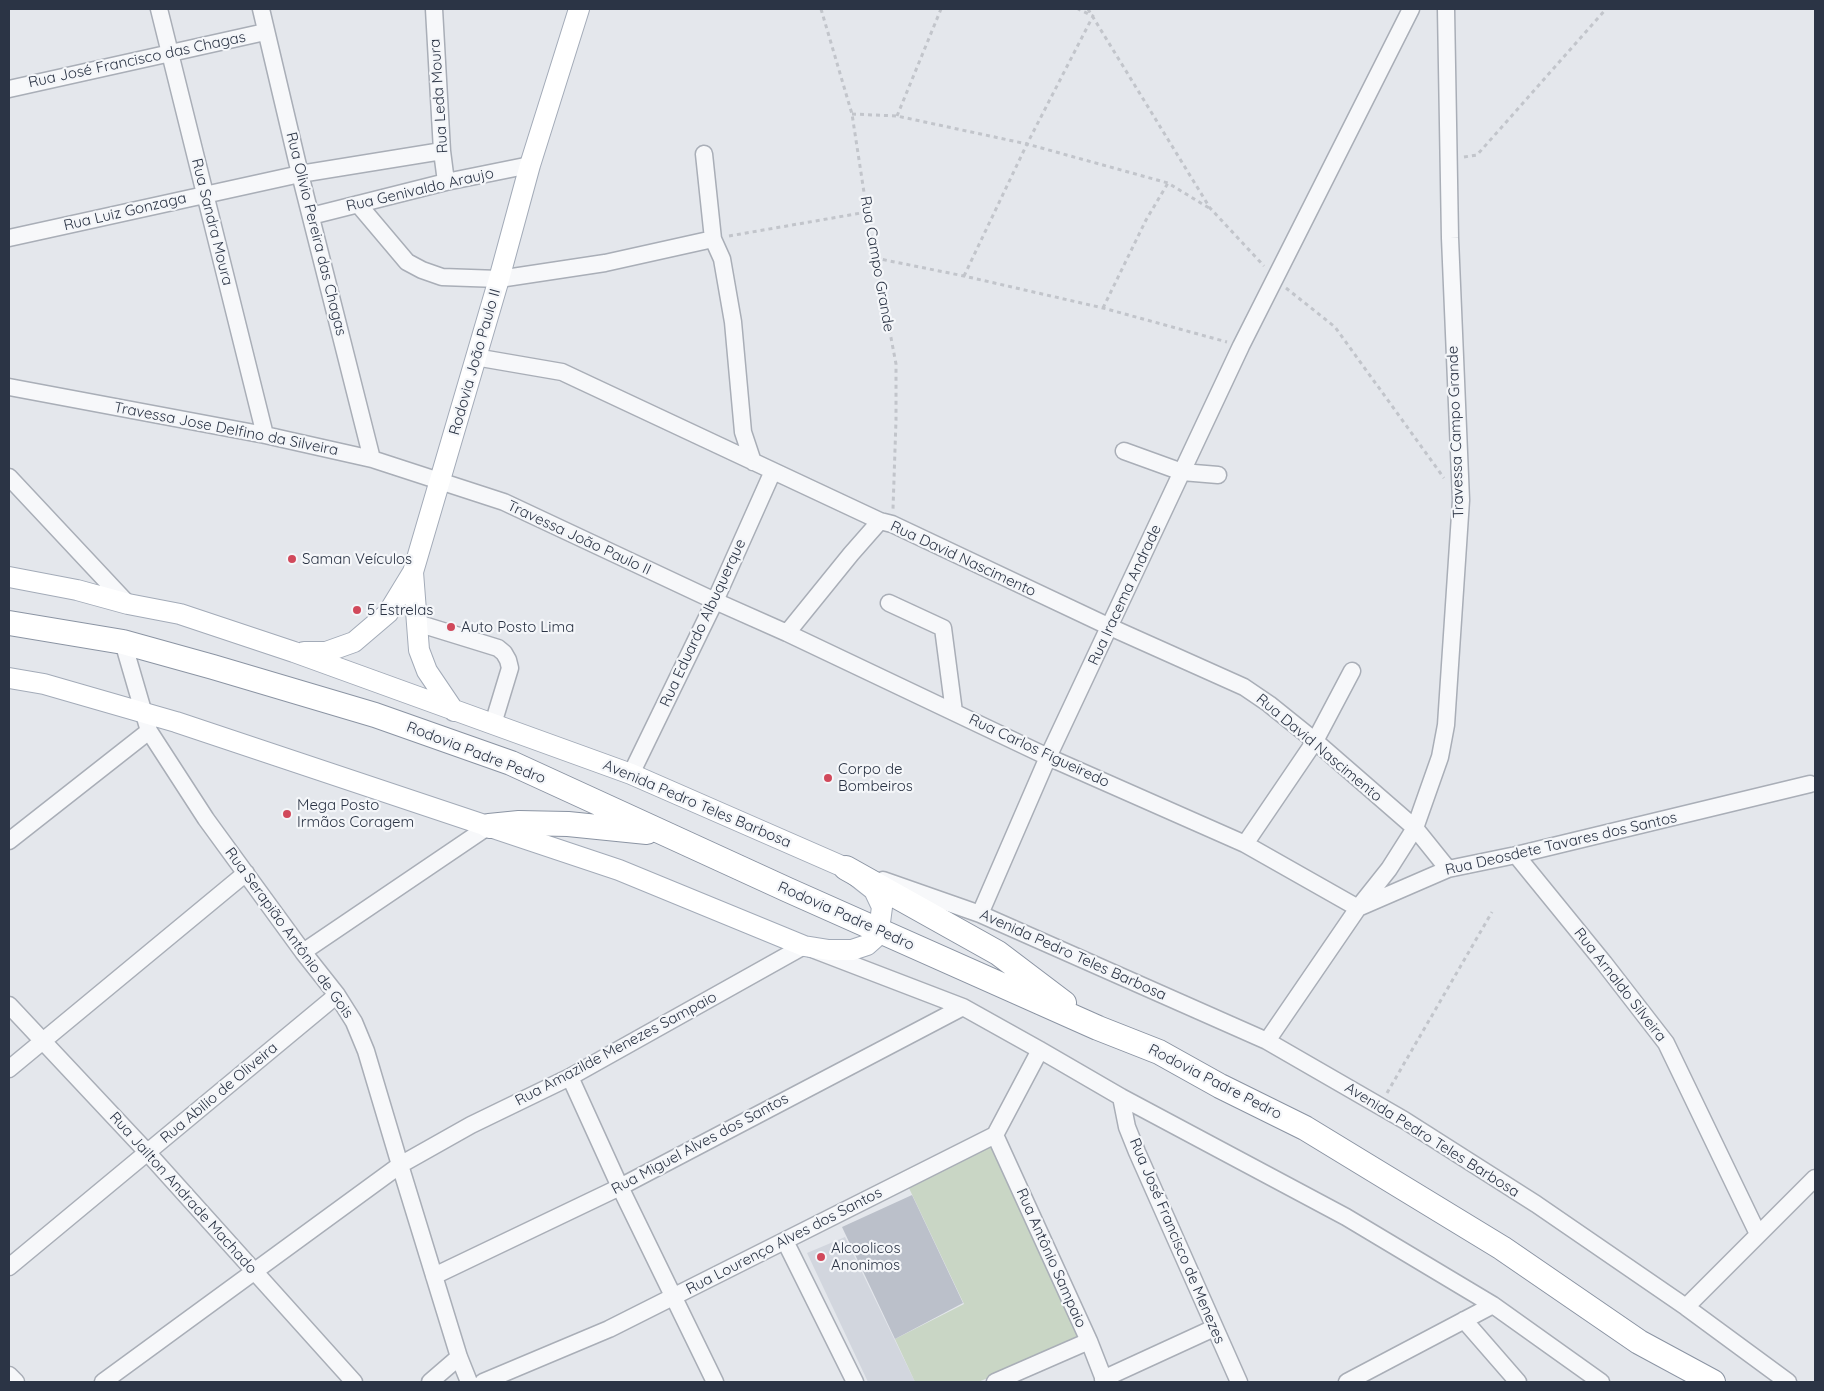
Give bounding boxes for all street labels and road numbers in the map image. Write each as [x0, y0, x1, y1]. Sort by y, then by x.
street label: Rua José Francisco das Chagas [27, 28, 247, 92]
street label: Rua Leda Moura [426, 38, 452, 154]
street label: Rua Olivio Pereira das Chagas [282, 130, 350, 338]
street label: Rua Sandra Moura [187, 157, 237, 287]
street label: Rua Genivaldo Araujo [344, 164, 496, 216]
street label: Rua Luiz Gonzaga [62, 189, 188, 235]
street label: Rua Campo Grande [856, 195, 898, 333]
street label: Rodovia João Paulo II [445, 287, 505, 437]
street label: Travessa Campo Grande [1444, 345, 1468, 519]
street label: Travessa Jose Delfino da Silveira [112, 398, 340, 460]
street label: Travessa João Paulo II [504, 497, 654, 579]
street label: Rua David Nascimento [887, 517, 1039, 601]
street label: Rua Iracema Andrade [1085, 522, 1165, 668]
street label: Rua Eduardo Albuquerque [656, 536, 750, 710]
street label: Rua David Nascimento [1252, 690, 1386, 806]
street label: Rua Carlos Figueiredo [966, 711, 1112, 791]
street label: Rodovia Padre Pedro [404, 718, 548, 788]
street label: Avenida Pedro Teles Barbosa [600, 756, 794, 852]
street label: Rua Deosdete Tavares dos Santos [1443, 809, 1679, 879]
street label: Rua Serapião Antônio de Gois [221, 844, 357, 1022]
street label: Rodovia Padre Pedro [775, 878, 917, 954]
street label: Avenida Pedro Teles Barbosa [977, 906, 1169, 1004]
street label: Rua Arnaldo Silveira [1570, 925, 1670, 1045]
street label: Rua Amazilde Menezes Sampaio [512, 988, 720, 1110]
street label: Rua Abilio de Oliveira [157, 1039, 281, 1147]
street label: Rodovia Padre Pedro [1145, 1041, 1285, 1123]
street label: Avenida Pedro Teles Barbosa [1341, 1079, 1523, 1201]
street label: Rua Miguel Alves dos Santos [608, 1090, 792, 1198]
street label: Rua Jailton Andrade Machado [106, 1108, 260, 1278]
street label: Rua José Francisco de Menezes [1125, 1135, 1229, 1347]
street label: Rua Lourenço Alves dos Santos [683, 1184, 885, 1298]
street label: Rua Antônio Sampaio [1012, 1185, 1090, 1331]

